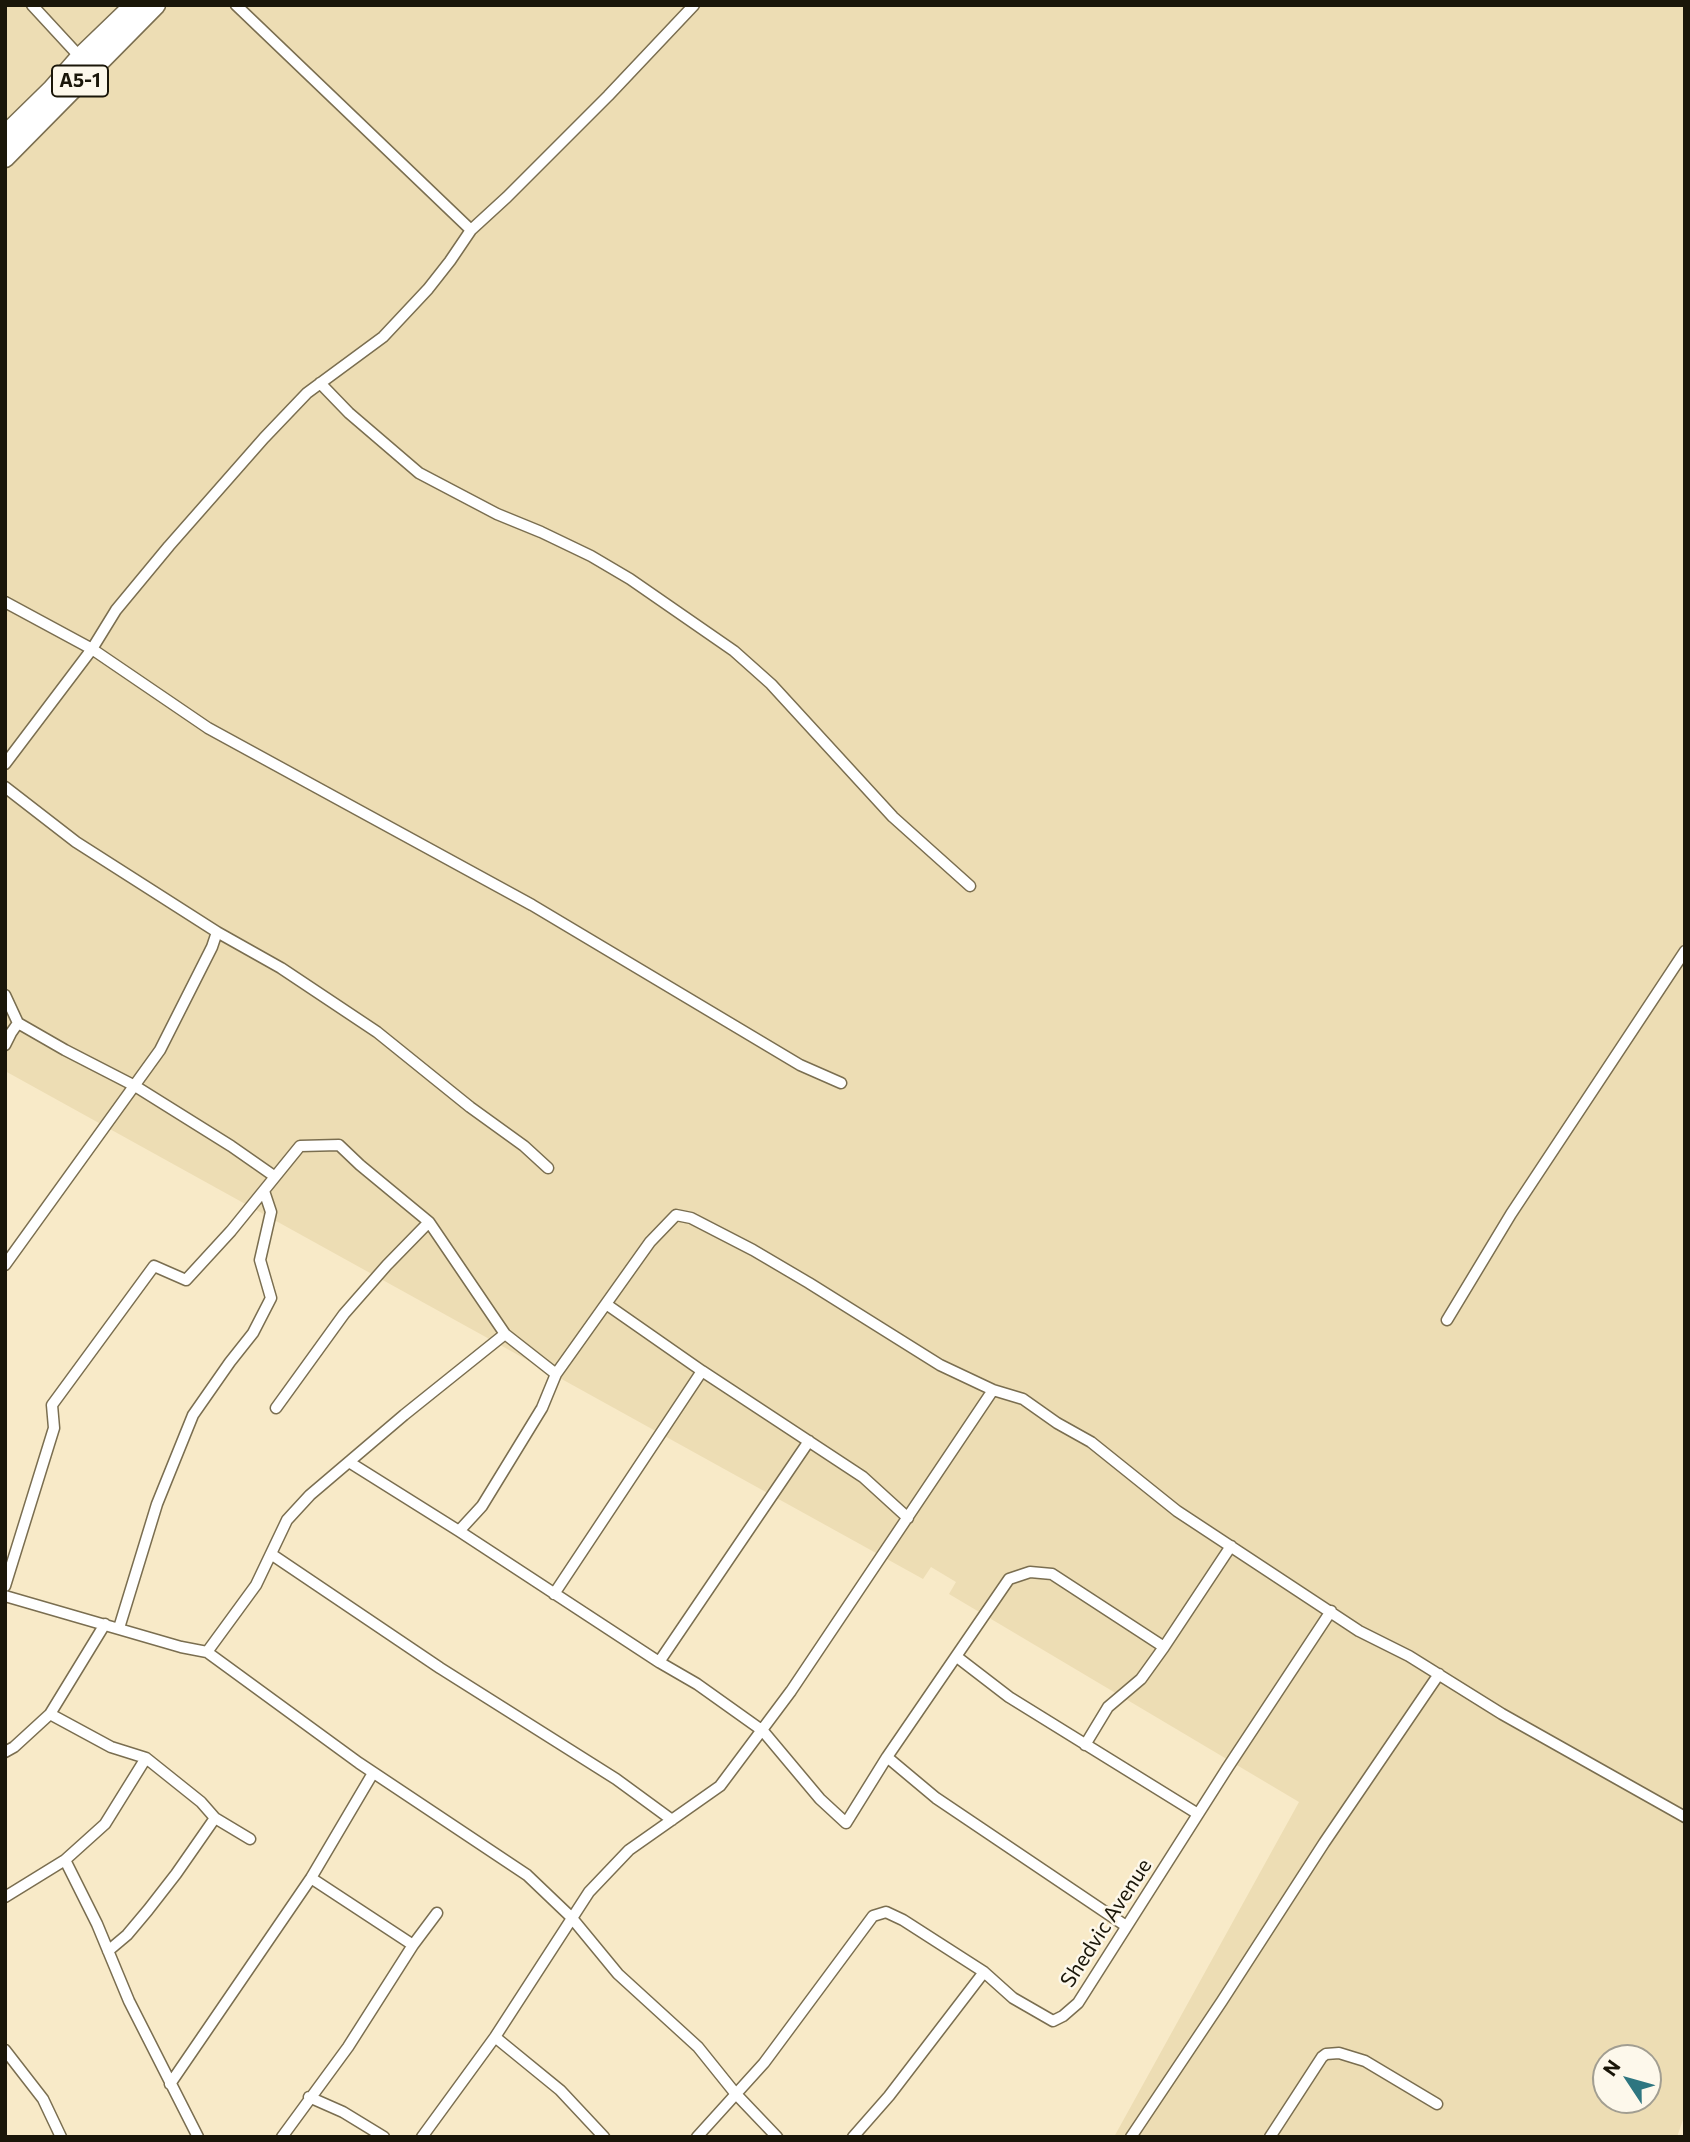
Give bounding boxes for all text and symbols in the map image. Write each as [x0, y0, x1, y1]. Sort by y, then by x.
road number: A5-1 [52, 66, 108, 96]
street label: Shedvic Avenue [1055, 1854, 1157, 1992]
north arrow [1592, 2044, 1662, 2114]
text: N [1598, 2055, 1625, 2080]

